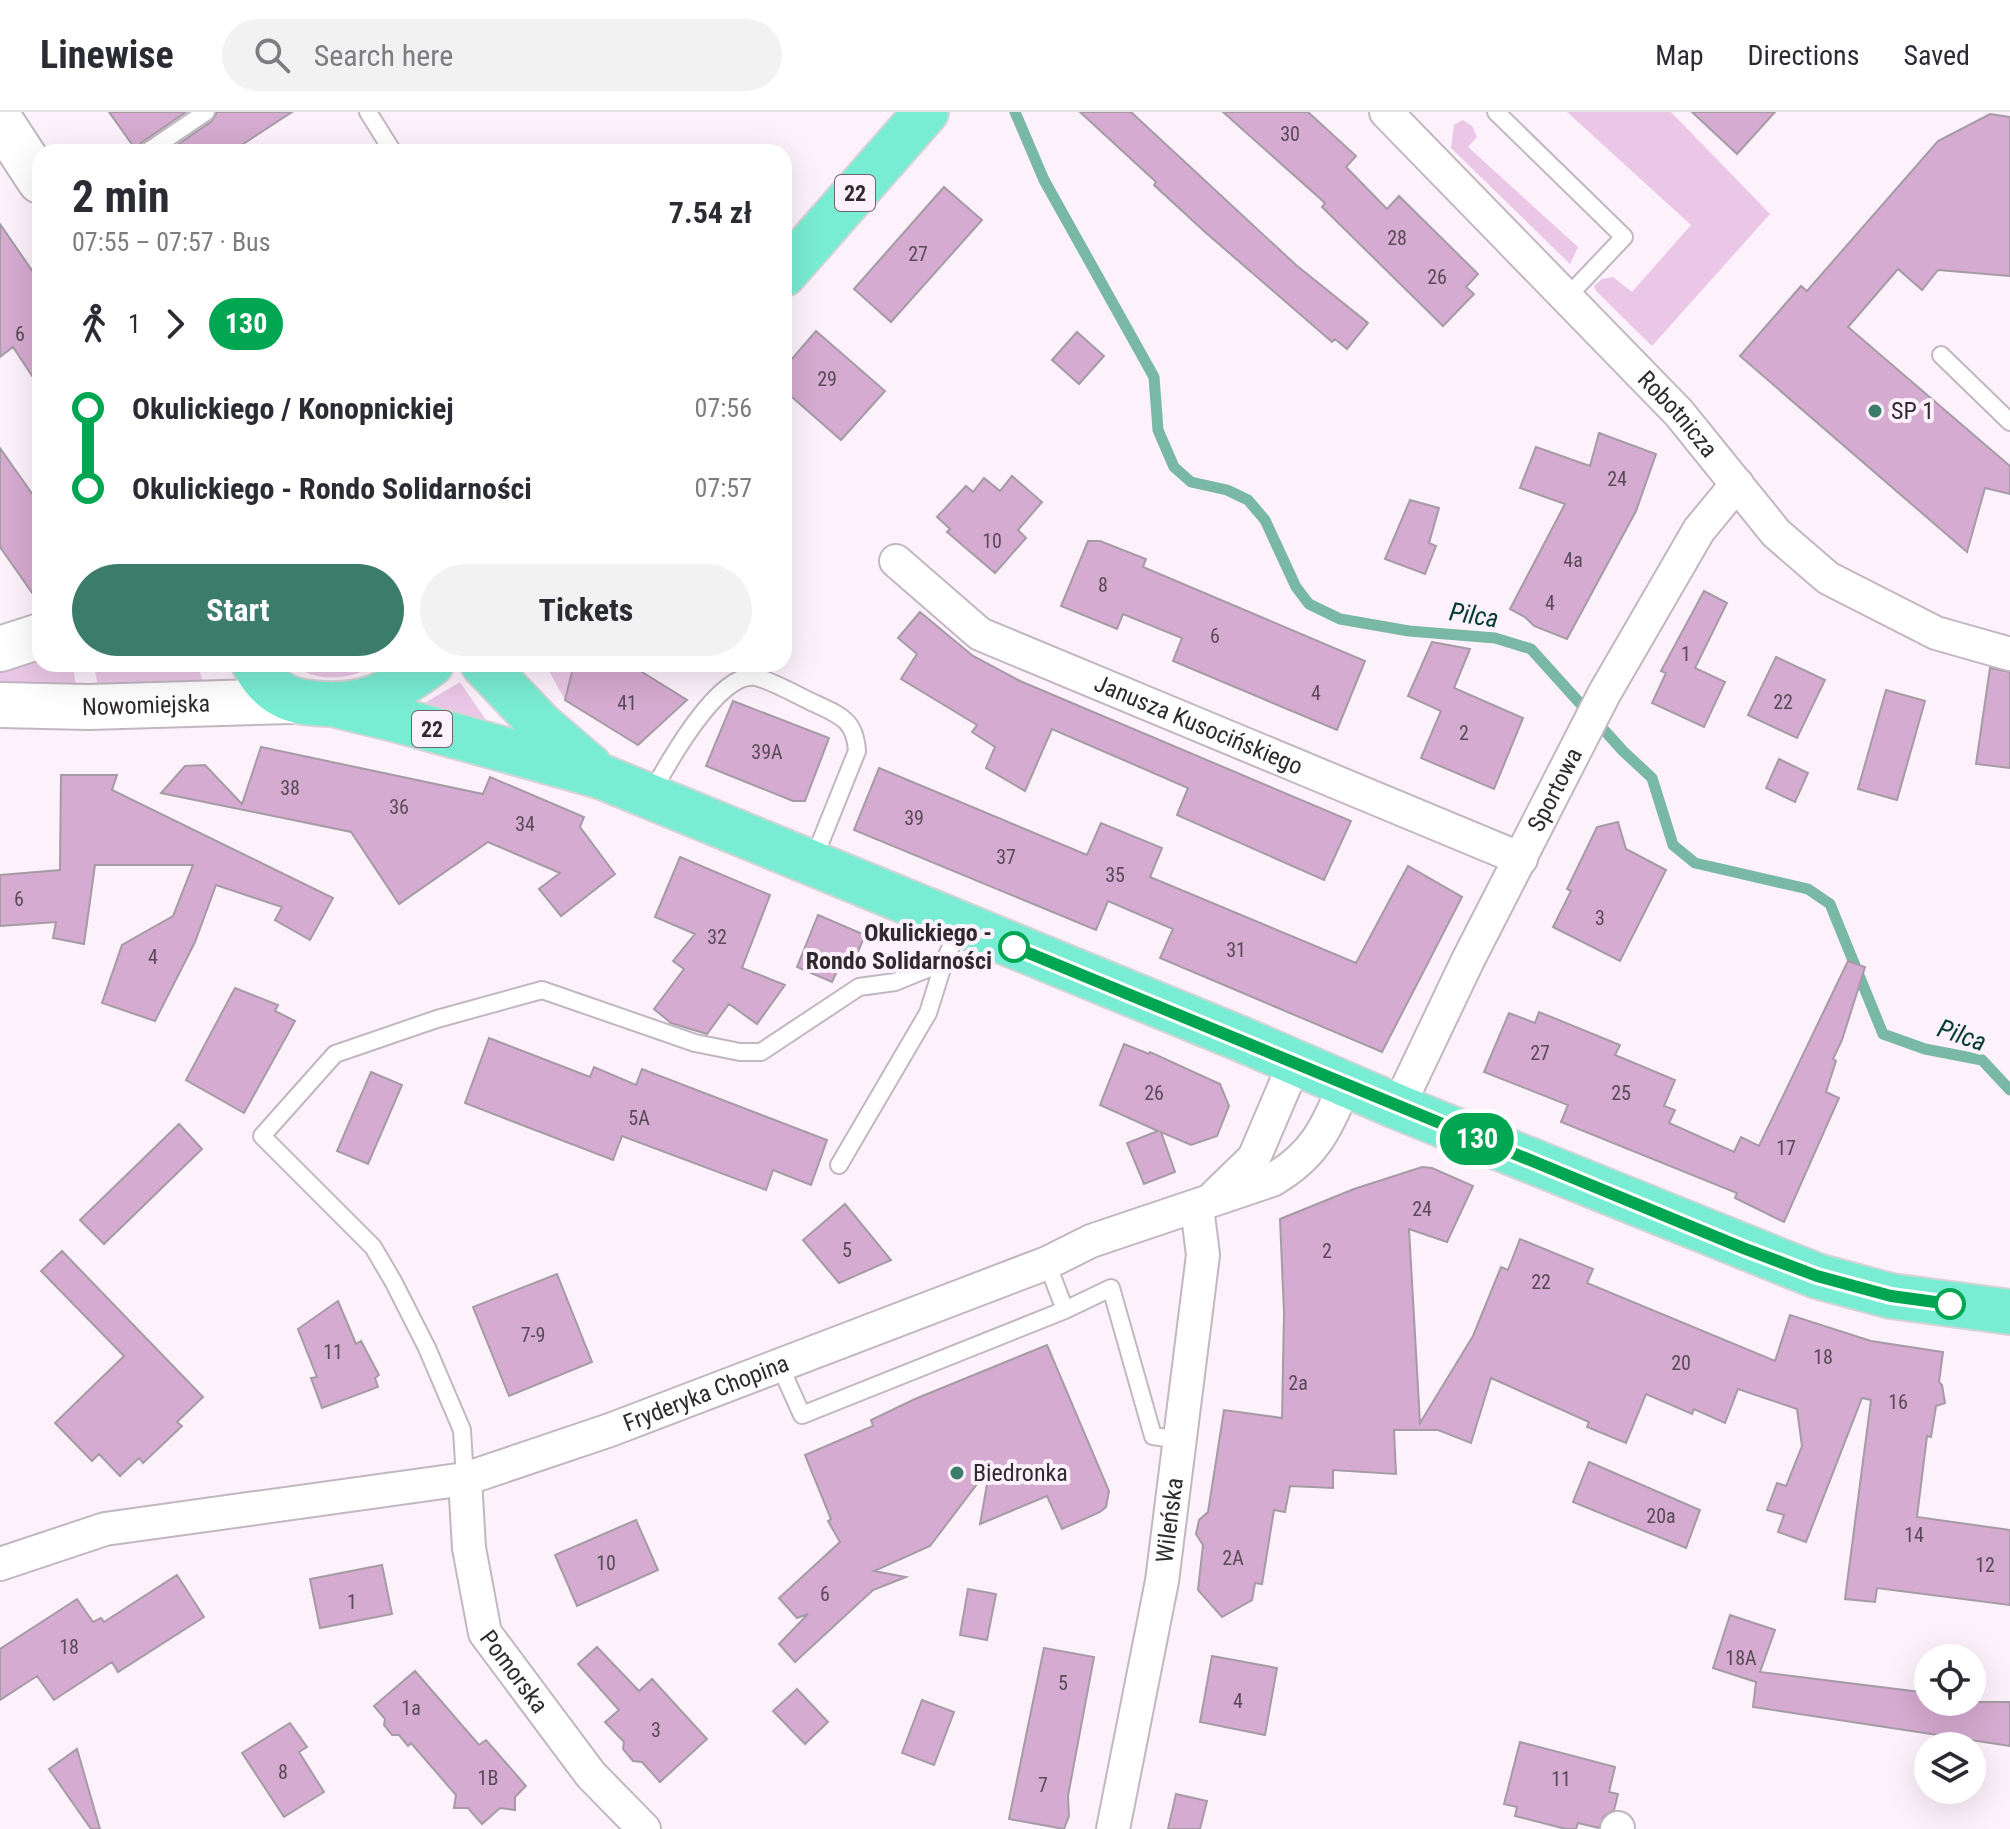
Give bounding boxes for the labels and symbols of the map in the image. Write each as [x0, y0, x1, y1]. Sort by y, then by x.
house number: 30 [1280, 122, 1300, 146]
road number: 22 [835, 175, 875, 211]
house number: 28 [1387, 226, 1407, 250]
house number: 27 [908, 242, 928, 266]
house number: 26 [1427, 265, 1447, 289]
house number: 6 [15, 322, 25, 346]
street label: Robotnicza [1632, 365, 1723, 463]
house number: 29 [817, 367, 837, 391]
place label: SP 1 [1891, 397, 1934, 425]
marker: SP 1 [1866, 402, 1884, 420]
house number: 24 [1607, 467, 1627, 491]
house number: 10 [982, 529, 1002, 553]
house number: 4a [1563, 548, 1583, 572]
house number: 8 [1098, 573, 1108, 597]
house number: 4 [1545, 591, 1555, 615]
water label: Pilca [1447, 596, 1501, 634]
house number: 6 [1210, 624, 1220, 648]
house number: 1 [1681, 642, 1691, 666]
street label: Janusza Kusocińskiego [1090, 669, 1307, 781]
house number: 4 [1311, 681, 1321, 705]
street label: Nowomiejska [82, 689, 210, 721]
house number: 22 [1773, 690, 1793, 714]
house number: 41 [617, 691, 637, 715]
road number: 22 [412, 711, 452, 747]
house number: 2 [1459, 721, 1469, 745]
house number: 39A [751, 740, 783, 764]
street label: Sportowa [1522, 743, 1588, 836]
house number: 38 [280, 776, 300, 800]
house number: 36 [389, 795, 409, 819]
house number: 39 [904, 806, 924, 830]
house number: 34 [515, 812, 535, 836]
house number: 37 [996, 845, 1016, 869]
house number: 35 [1105, 863, 1125, 887]
house number: 6 [14, 887, 24, 911]
house number: 3 [1595, 906, 1605, 930]
place label: Okulickiego - Rondo Solidarności [806, 919, 992, 975]
house number: 32 [707, 925, 727, 949]
marker: Okulickiego - Rondo Solidarności [999, 932, 1029, 962]
house number: 31 [1226, 938, 1246, 962]
house number: 4 [148, 945, 158, 969]
water label: Pilca [1934, 1013, 1990, 1057]
house number: 27 [1530, 1041, 1550, 1065]
house number: 26 [1144, 1081, 1164, 1105]
house number: 25 [1611, 1081, 1631, 1105]
house number: 5A [628, 1106, 650, 1130]
line badge: 130 [1431, 1113, 1523, 1165]
house number: 17 [1776, 1136, 1796, 1160]
house number: 24 [1412, 1197, 1432, 1221]
house number: 5 [842, 1238, 852, 1262]
house number: 2 [1322, 1239, 1332, 1263]
house number: 22 [1531, 1270, 1551, 1294]
unlabelled marker [1935, 1289, 1965, 1319]
house number: 7-9 [521, 1323, 545, 1347]
house number: 11 [323, 1340, 343, 1364]
house number: 18 [1813, 1345, 1833, 1369]
street label: Fryderyka Chopina [619, 1349, 793, 1438]
house number: 20 [1671, 1351, 1691, 1375]
house number: 2a [1288, 1371, 1308, 1395]
house number: 16 [1888, 1390, 1908, 1414]
place label: Biedronka [973, 1459, 1068, 1487]
marker: Biedronka [948, 1464, 966, 1482]
street label: Wileńska [1150, 1476, 1189, 1564]
house number: 20a [1646, 1504, 1676, 1528]
house number: 14 [1904, 1523, 1924, 1547]
house number: 2A [1222, 1546, 1244, 1570]
house number: 10 [596, 1551, 616, 1575]
house number: 12 [1975, 1553, 1995, 1577]
house number: 6 [820, 1582, 830, 1606]
house number: 1 [347, 1590, 357, 1614]
street label: Pomorska [474, 1625, 554, 1719]
house number: 18 [59, 1635, 79, 1659]
house number: 18A [1725, 1646, 1757, 1670]
house number: 5 [1058, 1671, 1068, 1695]
house number: 4 [1233, 1689, 1243, 1713]
house number: 1a [401, 1696, 421, 1720]
house number: 3 [651, 1718, 661, 1742]
house number: 8 [278, 1760, 288, 1784]
house number: 1B [478, 1766, 498, 1790]
house number: 11 [1551, 1767, 1571, 1791]
house number: 7 [1038, 1773, 1048, 1797]

